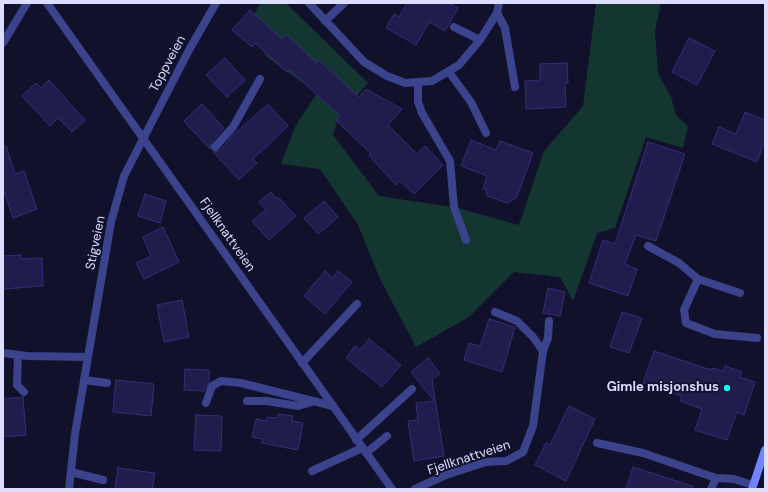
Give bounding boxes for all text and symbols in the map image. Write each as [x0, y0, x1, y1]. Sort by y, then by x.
street label: Toppveien [147, 33, 189, 95]
street label: Fjellknattveien [196, 195, 258, 275]
street label: Stigveien [83, 215, 109, 271]
place label: Gimle misjonshus [607, 380, 719, 396]
marker: Gimle misjonshus [722, 383, 732, 393]
street label: Fjellknattveien [426, 437, 512, 479]

